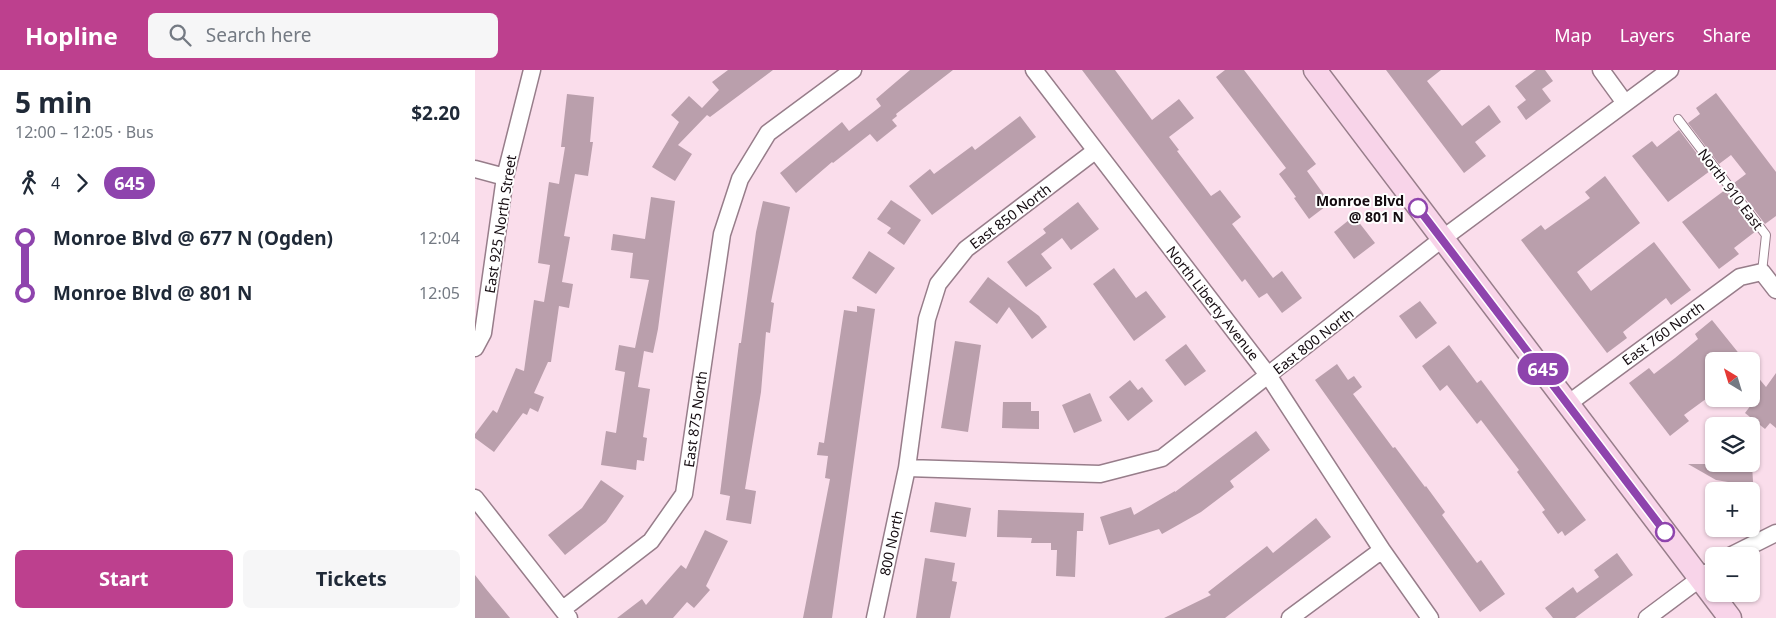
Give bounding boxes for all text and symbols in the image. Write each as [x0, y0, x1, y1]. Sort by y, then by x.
search box [148, 13, 498, 58]
text: Hopline [25, 19, 118, 52]
icon: search [166, 21, 194, 49]
text: Search here [206, 22, 312, 48]
text: Map [1554, 23, 1592, 47]
text: Layers [1620, 23, 1675, 47]
text: Share [1703, 23, 1751, 47]
text: 5 min [15, 83, 92, 121]
text: $2.20 [411, 100, 460, 126]
text: 12:00 – 12:05 · Bus [15, 121, 154, 143]
street label: North 910 East [1694, 144, 1768, 234]
street label: East 925 North Street [480, 153, 520, 295]
icon: walk [15, 169, 43, 197]
icon: forward [68, 169, 96, 197]
text: 645 [114, 171, 145, 195]
text: 4 [51, 172, 60, 194]
street label: East 850 North [965, 179, 1055, 253]
place label: Monroe Blvd @ 801 N [1316, 191, 1404, 226]
marker: Monroe Blvd @ 801 N [1408, 198, 1428, 218]
text: Monroe Blvd @ 677 N (Ogden) [53, 225, 333, 251]
text: 12:04 [419, 227, 460, 249]
street label: North Liberty Avenue [1162, 242, 1264, 364]
text: Monroe Blvd @ 801 N [53, 280, 253, 306]
text: 12:05 [419, 282, 460, 304]
street label: East 760 North [1618, 297, 1708, 369]
street label: East 800 North [1269, 304, 1357, 378]
north arrow [1705, 352, 1760, 408]
map controls [1705, 352, 1760, 602]
line badge: 645 [1514, 353, 1572, 385]
text: 645 [1528, 357, 1558, 381]
street label: East 875 North [679, 369, 711, 469]
button: layers [1705, 417, 1760, 472]
button: + [1705, 482, 1760, 537]
street label: 800 North [875, 509, 907, 577]
unlabelled marker [1655, 522, 1675, 542]
button: − [1705, 547, 1760, 602]
button: Start [15, 550, 233, 608]
button: Tickets [243, 550, 460, 608]

